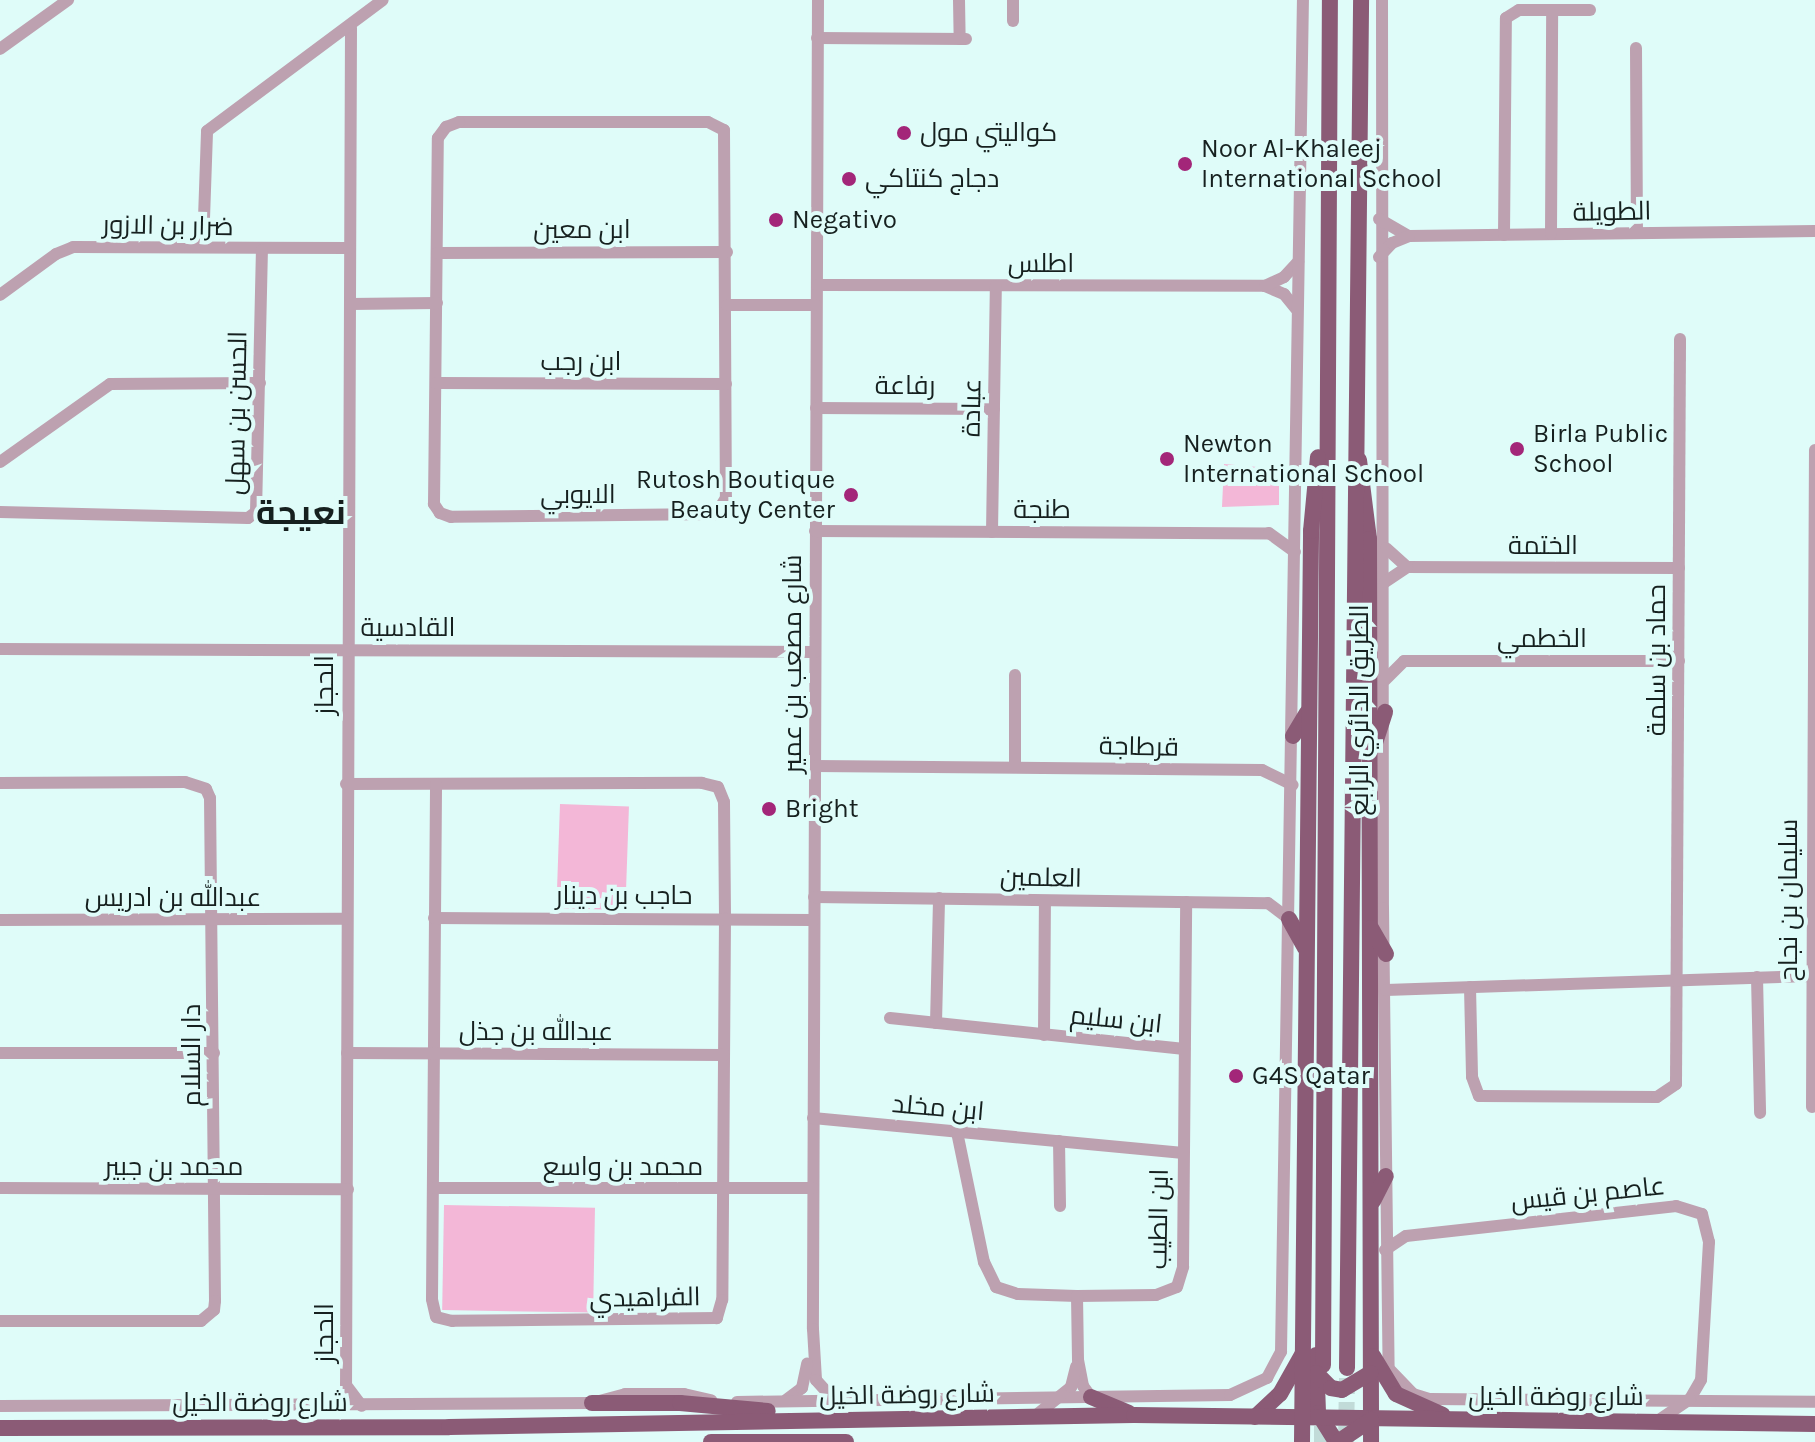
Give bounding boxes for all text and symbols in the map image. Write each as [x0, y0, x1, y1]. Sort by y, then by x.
place label: كواليتي مول [920, 117, 1057, 149]
marker: كواليتي مول [895, 124, 913, 142]
place label: Noor Al-Khaleej International School [1201, 133, 1442, 194]
marker: Noor Al-Khaleej International School [1176, 155, 1194, 173]
place label: دجاج كنتاكي [865, 163, 999, 195]
marker: دجاج كنتاكي [840, 170, 858, 188]
street label: الطويلة [1572, 196, 1652, 228]
place label: Negativo [792, 204, 897, 236]
street label: ضرار بن الازور [102, 209, 234, 243]
marker: Negativo [767, 211, 785, 229]
street label: ابن معين [533, 214, 631, 246]
street label: اطلس [1008, 248, 1074, 280]
street label: الحسن بن سهل [220, 331, 254, 495]
street label: ابن رجب [541, 346, 621, 378]
street label: رفاعة [875, 370, 935, 402]
street label: عبادة [956, 379, 988, 437]
place label: Birla Public School [1533, 418, 1668, 480]
place label: Newton International School [1183, 428, 1424, 490]
marker: Birla Public School [1508, 440, 1526, 458]
marker: Newton International School [1158, 450, 1176, 468]
place label: Rutosh Boutique Beauty Center [636, 464, 835, 526]
street label: الايوبي [540, 479, 616, 511]
marker: Rutosh Boutique Beauty Center [842, 486, 860, 504]
district label: نعيجة [256, 494, 346, 534]
street label: طنجة [1013, 494, 1071, 526]
street label: الختمة [1508, 530, 1578, 562]
street label: شارع مصعب بن عمير [777, 554, 809, 774]
street label: حماد بن سلمة [1641, 584, 1673, 736]
street label: الطريق الدائري الرابع [1344, 604, 1376, 816]
street label: القادسية [360, 612, 456, 644]
street label: الخطمي [1497, 623, 1587, 655]
street label: الحجاز [309, 655, 341, 715]
street label: قرطاجة [1099, 731, 1179, 763]
place label: Bright [785, 793, 858, 825]
marker: Bright [760, 800, 778, 818]
street label: سليمان بن نجاح [1773, 819, 1805, 981]
street label: العلمين [1000, 862, 1082, 894]
street label: حاجب بن دينار [556, 880, 692, 912]
street label: عبدالله بن ادريس [85, 882, 261, 914]
street label: ابن سليم [1068, 1000, 1164, 1040]
street label: دار السلام [176, 1004, 208, 1106]
street label: عبدالله بن جذل [459, 1016, 613, 1048]
place label: G4S Qatar [1252, 1060, 1370, 1092]
marker: G4S Qatar [1227, 1067, 1245, 1085]
street label: ابن مخلد [891, 1088, 985, 1128]
street label: محمد بن جبير [105, 1151, 243, 1183]
street label: محمد بن واسع [543, 1151, 703, 1183]
street label: ابن الطيب [1143, 1168, 1175, 1270]
street label: عاصم بن قيس [1509, 1170, 1667, 1218]
street label: الفراهيدي [589, 1281, 701, 1315]
street label: الحجاز [309, 1303, 341, 1363]
street label: شارع روضة الخيل [819, 1378, 995, 1412]
street label: شارع روضة الخيل [1468, 1381, 1644, 1413]
street label: شارع روضة الخيل [172, 1387, 348, 1419]

